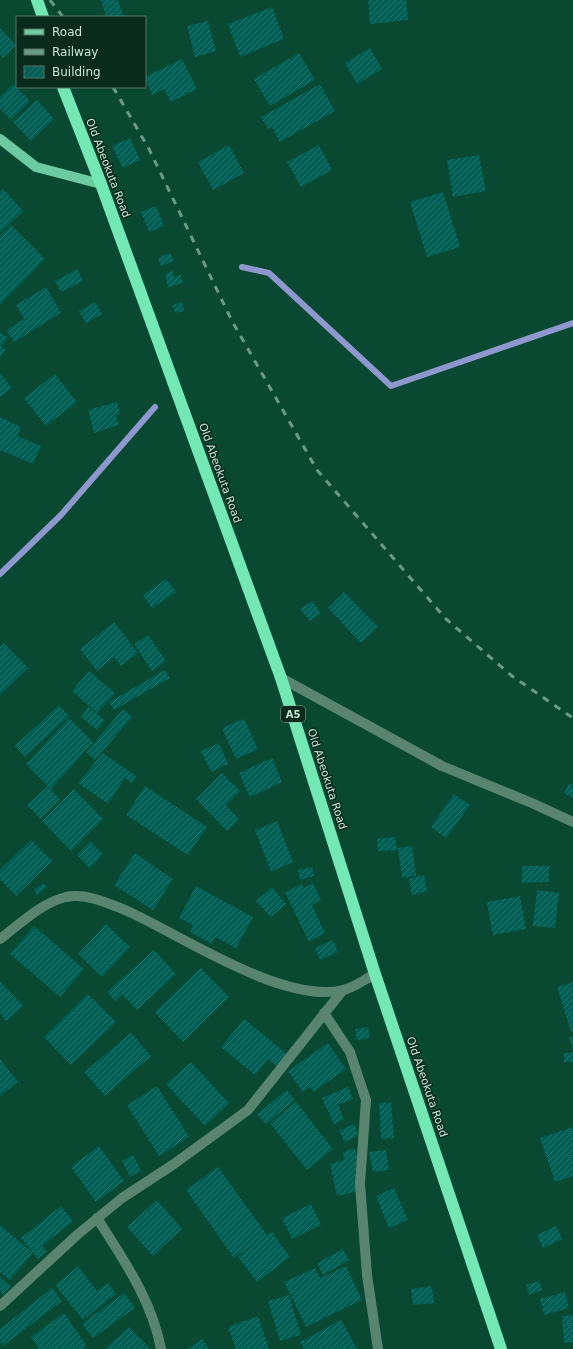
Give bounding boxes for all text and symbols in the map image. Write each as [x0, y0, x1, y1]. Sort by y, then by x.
legend [16, 16, 146, 88]
text: Road [52, 25, 82, 39]
text: Railway [52, 45, 98, 59]
text: Building [52, 65, 101, 79]
street label: Old Abeokuta Road [83, 116, 133, 220]
street label: Old Abeokuta Road [196, 421, 244, 525]
road number: A5 [281, 706, 305, 722]
street label: Old Abeokuta Road [305, 727, 349, 831]
street label: Old Abeokuta Road [404, 1035, 450, 1139]

